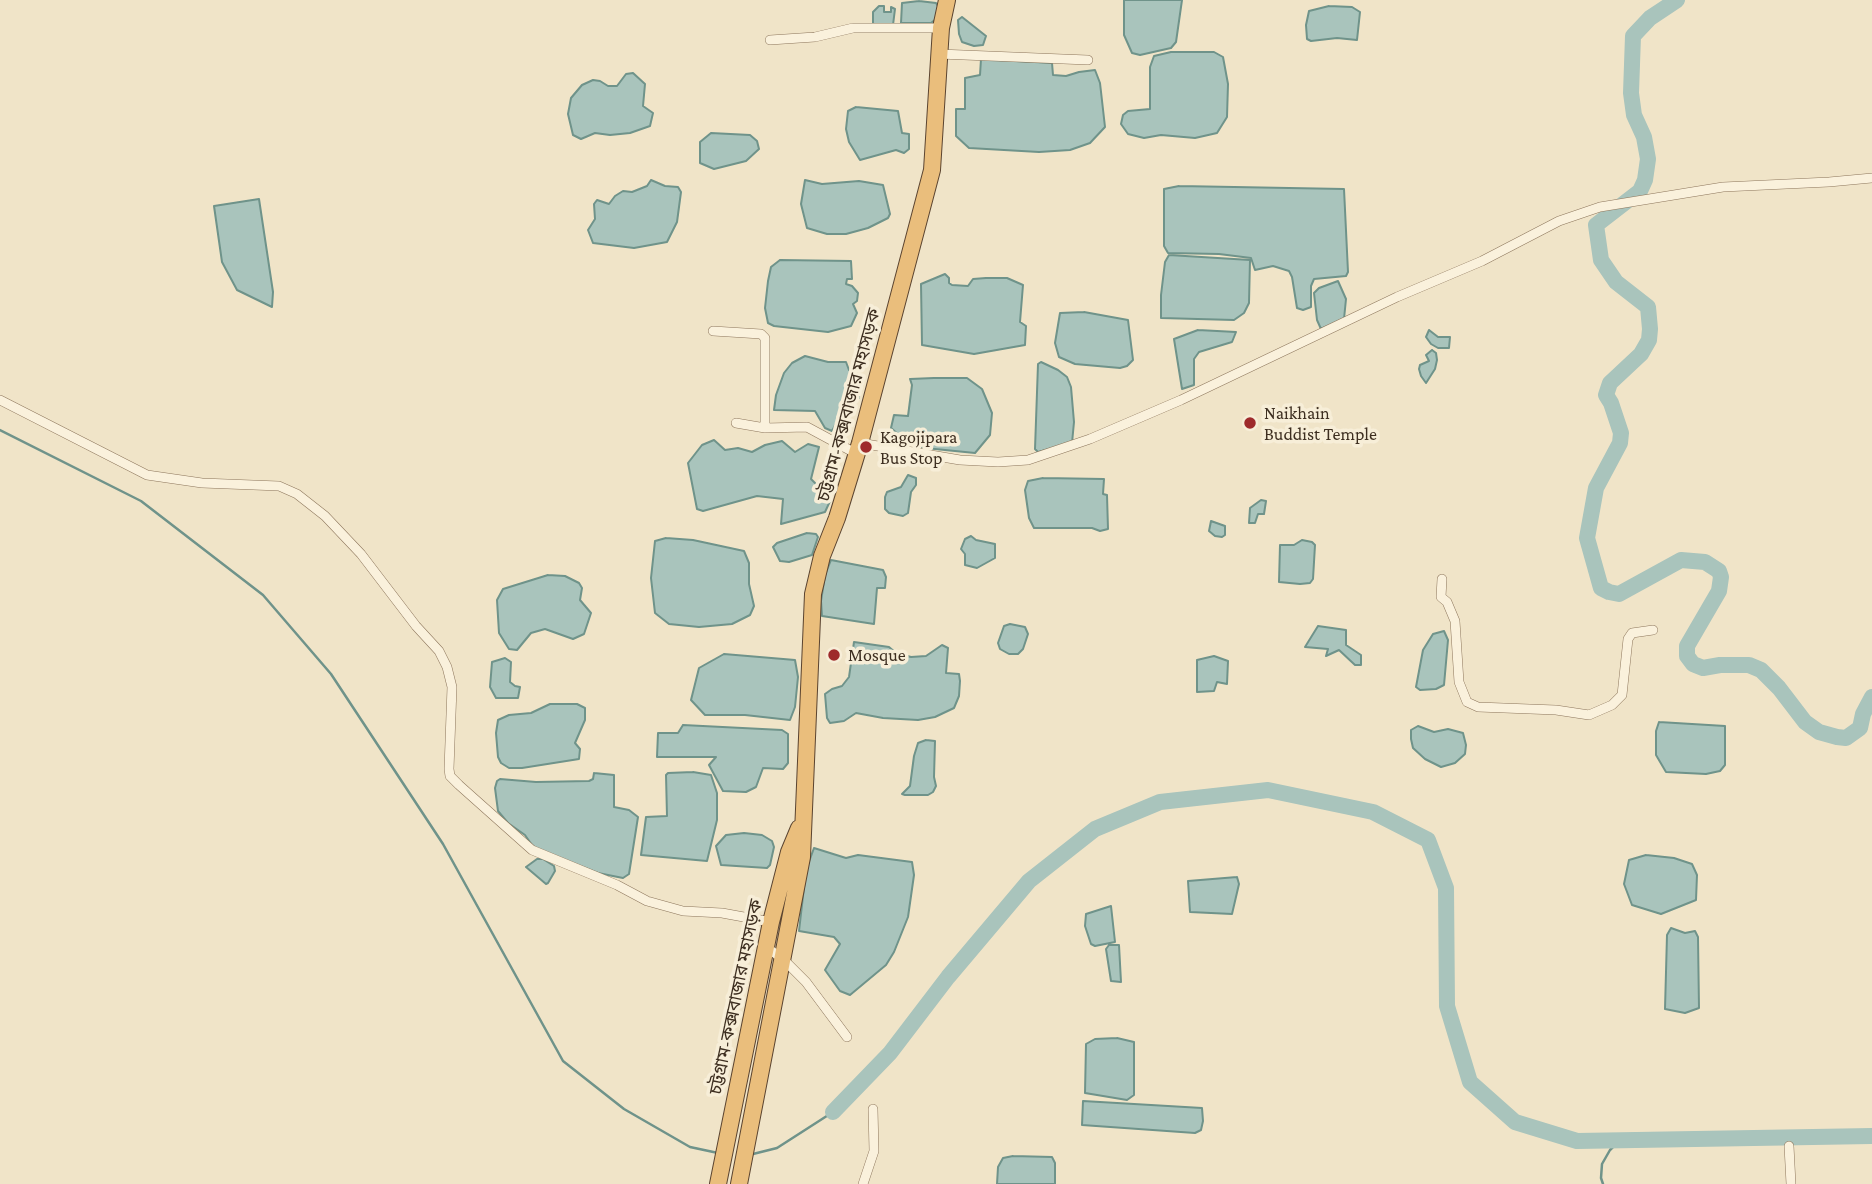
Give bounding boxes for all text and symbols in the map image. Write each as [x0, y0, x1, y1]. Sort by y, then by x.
street label: চট্টগ্রাম-কক্সবাজার মহাসড়ক [813, 306, 885, 504]
place label: Naikhain Buddist Temple [1264, 402, 1377, 444]
marker: Naikhain Buddist Temple [1242, 415, 1258, 431]
place label: Kagojipara Bus Stop [880, 426, 957, 468]
marker: Kagojipara Bus Stop [858, 439, 874, 455]
place label: Mosque [848, 644, 906, 666]
marker: Mosque [826, 647, 842, 663]
street label: চট্টগ্রাম-কক্সবাজার মহাসড়ক [705, 897, 767, 1097]

